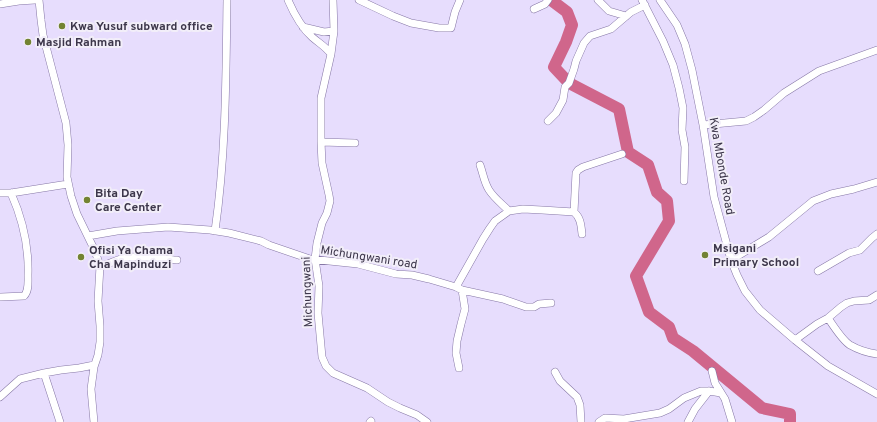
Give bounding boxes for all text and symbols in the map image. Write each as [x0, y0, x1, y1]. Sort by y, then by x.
place label: Kwa Yusuf subward office [70, 19, 213, 35]
marker: Kwa Yusuf subward office [57, 21, 67, 31]
place label: Masjid Rahman [36, 35, 121, 51]
marker: Masjid Rahman [23, 37, 33, 47]
street label: Kwa Mbonde Road [705, 116, 737, 216]
place label: Bita Day Care Center [95, 186, 161, 216]
marker: Bita Day Care Center [82, 195, 92, 205]
place label: Msigani Primary School [713, 241, 799, 271]
street label: Michungwani road [319, 242, 418, 274]
place label: Ofisi Ya Chama Cha Mapinduzi [89, 243, 173, 273]
marker: Msigani Primary School [700, 250, 710, 260]
marker: Ofisi Ya Chama Cha Mapinduzi [76, 252, 86, 262]
street label: Michungwani [299, 256, 317, 328]

